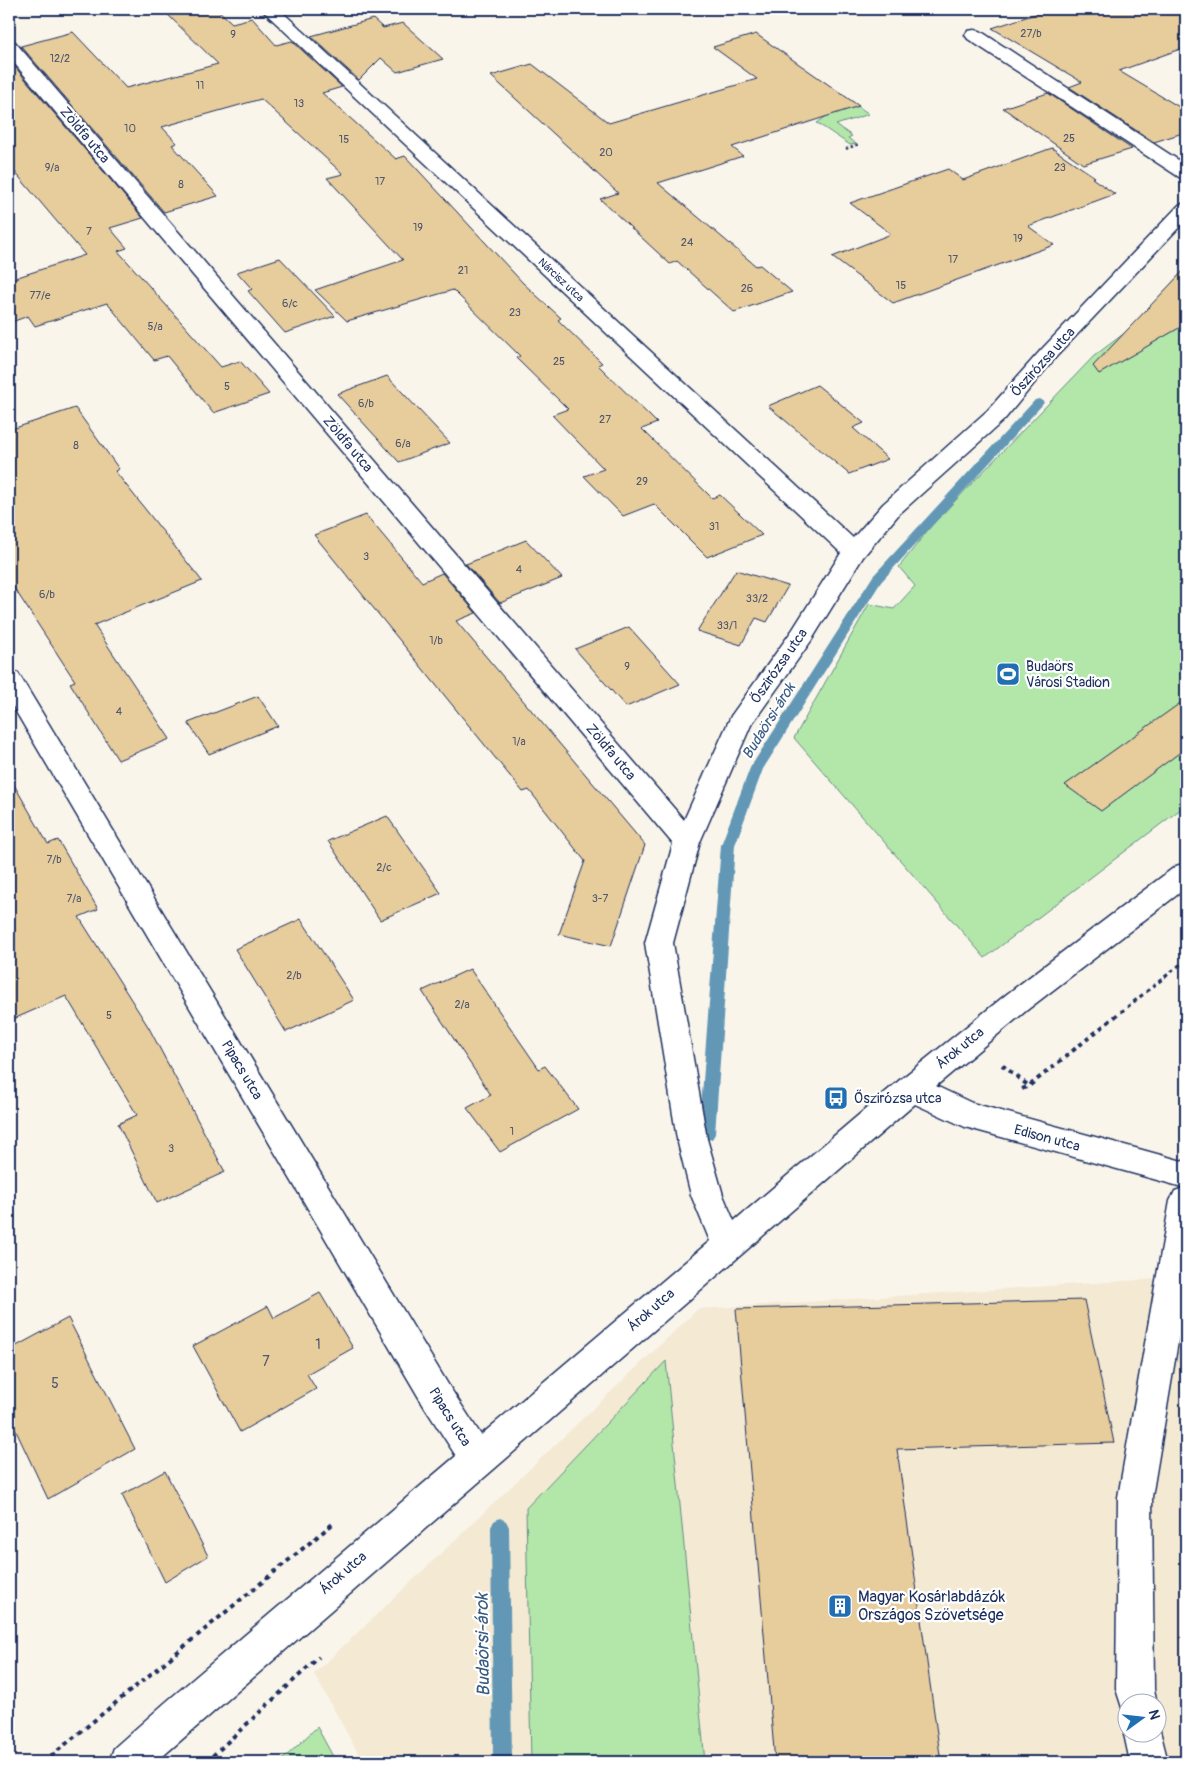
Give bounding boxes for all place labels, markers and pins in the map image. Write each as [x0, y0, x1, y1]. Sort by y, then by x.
place label: Budaörs Városi Stadion [1026, 658, 1110, 691]
sports icon: Budaörs Városi Stadion [995, 661, 1021, 687]
bus stop icon: Őszirózsa utca [823, 1085, 849, 1111]
place label: Őszirózsa utca [854, 1089, 942, 1107]
place label: Magyar Kosárlabdázók Országos Szövetsége [858, 1587, 1006, 1625]
building icon: Magyar Kosárlabdázók Országos Szövetsége [827, 1593, 853, 1619]

